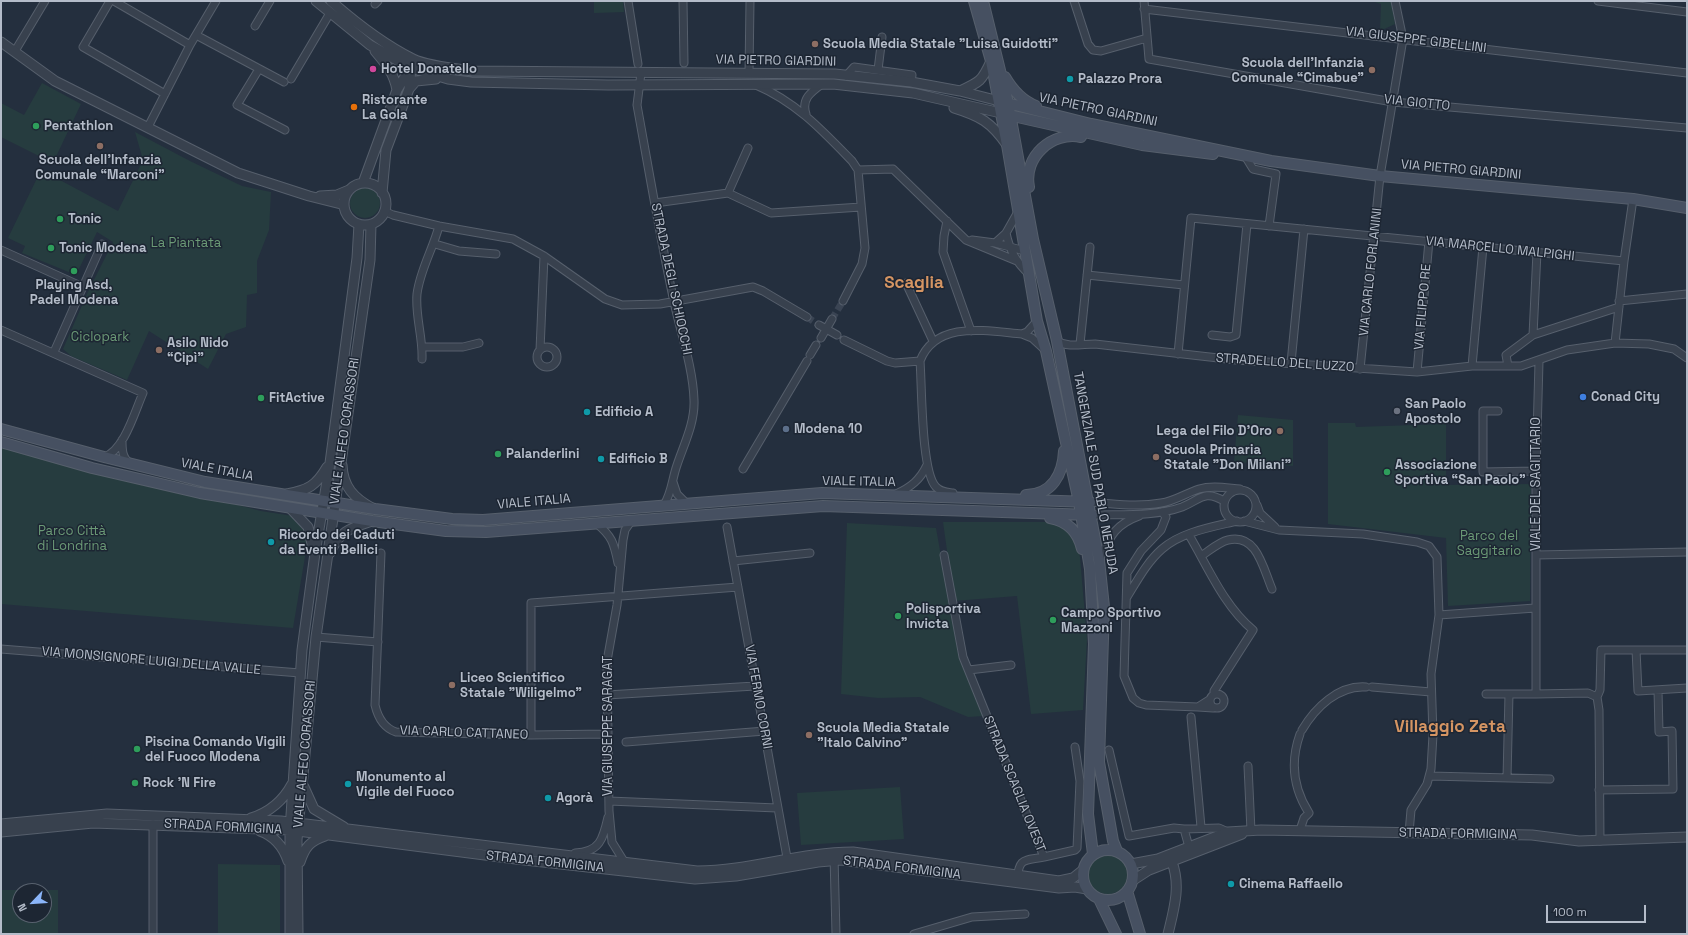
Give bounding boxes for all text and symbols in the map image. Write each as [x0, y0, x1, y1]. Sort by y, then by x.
street label: VIA GIUSEPPE GIBELLINI [1345, 24, 1487, 56]
place label: Scuola Media Statale "Luisa Guidotti" [823, 36, 1058, 52]
marker: Scuola Media Statale "Luisa Guidotti" [810, 39, 820, 49]
street label: VIA PIETRO GIARDINI [716, 52, 836, 70]
place label: Scuola dell’Infanzia Comunale “Cimabue” [1232, 55, 1364, 86]
place label: Hotel Donatello [381, 61, 477, 77]
marker: Hotel Donatello [368, 64, 378, 74]
marker: Scuola dell’Infanzia Comunale “Cimabue” [1367, 65, 1377, 75]
place label: Palazzo Prora [1078, 71, 1162, 87]
marker: Palazzo Prora [1065, 74, 1075, 84]
street label: VIA PIETRO GIARDINI [1037, 90, 1159, 130]
place label: Ristorante La Gola [362, 92, 428, 123]
street label: VIA GIOTTO [1383, 92, 1451, 114]
marker: Ristorante La Gola [349, 102, 359, 112]
place label: Pentathlon [44, 118, 113, 134]
marker: Pentathlon [31, 121, 41, 131]
marker: Scuola dell’Infanzia Comunale “Marconi” [95, 141, 105, 151]
place label: Scuola dell’Infanzia Comunale “Marconi” [35, 152, 165, 183]
street label: VIA PIETRO GIARDINI [1400, 157, 1522, 183]
street label: STRADA DEGLI SCHIOCCHI [647, 202, 695, 356]
street label: VIA CARLO FORLANINI [1357, 207, 1385, 337]
place label: Tonic [68, 211, 101, 227]
marker: Tonic [55, 214, 65, 224]
street label: VIA MARCELLO MALPIGHI [1425, 233, 1575, 265]
park label: La Piantata [151, 235, 221, 251]
place label: Tonic Modena [59, 240, 147, 256]
marker: Tonic Modena [46, 243, 56, 253]
street label: VIA FILIPPO RE [1411, 263, 1435, 351]
marker: Playing Asd, Padel Modena [69, 266, 79, 276]
district label: Scaglia [884, 273, 944, 293]
place label: Playing Asd, Padel Modena [30, 277, 118, 308]
park label: Ciclopark [71, 329, 129, 345]
place label: Asilo Nido “Cipì” [167, 335, 229, 366]
marker: Asilo Nido “Cipì” [154, 345, 164, 355]
street label: STRADELLO DEL LUZZO [1215, 350, 1355, 376]
street label: VIALE ALFEO CORASSORI [327, 357, 363, 505]
street label: TANGENZIALE SUD PABLO NERUDA [1069, 370, 1121, 576]
place label: Conad City [1591, 389, 1660, 405]
place label: FitActive [269, 390, 325, 406]
marker: Conad City [1578, 392, 1588, 402]
marker: FitActive [256, 393, 266, 403]
place label: San Paolo Apostolo [1405, 396, 1466, 427]
place label: Edificio A [595, 404, 653, 420]
marker: San Paolo Apostolo [1392, 406, 1402, 416]
marker: Edificio A [582, 407, 592, 417]
street label: VIALE DEL SAGITTARIO [1528, 417, 1544, 551]
place label: Modena 10 [794, 421, 862, 437]
place label: Lega del Filo D'Oro [1157, 423, 1272, 439]
marker: Modena 10 [781, 424, 791, 434]
marker: Lega del Filo D'Oro [1275, 426, 1285, 436]
place label: Scuola Primaria Statale "Don Milani" [1164, 442, 1291, 473]
place label: Palanderlini [506, 446, 580, 462]
marker: Palanderlini [493, 449, 503, 459]
place label: Edificio B [609, 451, 668, 467]
marker: Scuola Primaria Statale "Don Milani" [1151, 452, 1161, 462]
marker: Edificio B [596, 454, 606, 464]
street label: VIALE ITALIA [179, 455, 255, 485]
place label: Associazione Sportiva “San Paolo” [1395, 457, 1526, 488]
marker: Associazione Sportiva “San Paolo” [1382, 467, 1392, 477]
street label: VIALE ITALIA [822, 474, 896, 490]
street label: VIALE ITALIA [497, 491, 571, 513]
park label: Parco Città di Londrina [37, 523, 107, 554]
place label: Ricordo dei Caduti da Eventi Bellici [279, 527, 395, 558]
park label: Parco del Saggitario [1457, 528, 1521, 559]
marker: Ricordo dei Caduti da Eventi Bellici [266, 537, 276, 547]
place label: Polisportiva Invicta [906, 601, 981, 632]
place label: Campo Sportivo Mazzoni [1061, 605, 1161, 636]
marker: Polisportiva Invicta [893, 611, 903, 621]
marker: Campo Sportivo Mazzoni [1048, 615, 1058, 625]
street label: VIA MONSIGNORE LUIGI DELLA VALLE [41, 644, 261, 678]
street label: VIA FERMO CORNI [741, 644, 775, 750]
street label: VIA GIUSEPPE SARAGAT [600, 656, 616, 796]
place label: Liceo Scientifico Statale "Wiligelmo" [460, 670, 582, 701]
street label: VIALE ALFEO CORASSORI [291, 679, 319, 829]
marker: Liceo Scientifico Statale "Wiligelmo" [447, 680, 457, 690]
street label: STRADA SCAGLIA OVEST [980, 714, 1048, 854]
district label: Villaggio Zeta [1394, 717, 1506, 737]
place label: Scuola Media Statale "Italo Calvino" [817, 720, 950, 751]
street label: VIA CARLO CATTANEO [399, 723, 529, 743]
marker: Scuola Media Statale "Italo Calvino" [804, 730, 814, 740]
place label: Piscina Comando Vigili del Fuoco Modena [145, 734, 286, 765]
marker: Piscina Comando Vigili del Fuoco Modena [132, 744, 142, 754]
place label: Monumento al Vigile del Fuoco [356, 769, 455, 800]
place label: Rock 'N Fire [143, 775, 216, 791]
marker: Rock 'N Fire [130, 778, 140, 788]
marker: Monumento al Vigile del Fuoco [343, 779, 353, 789]
place label: Agorà [556, 790, 593, 806]
marker: Agorà [543, 793, 553, 803]
street label: STRADA FORMIGINA [163, 816, 283, 838]
street label: STRADA FORMIGINA [1399, 825, 1517, 843]
street label: STRADA FORMIGINA [485, 848, 605, 876]
street label: STRADA FORMIGINA [842, 853, 962, 883]
place label: Cinema Raffaello [1239, 876, 1343, 892]
marker: Cinema Raffaello [1226, 879, 1236, 889]
north arrow [12, 883, 52, 923]
scale bar [1548, 897, 1648, 923]
text: N [14, 901, 30, 914]
text: 100 m [1553, 904, 1587, 920]

